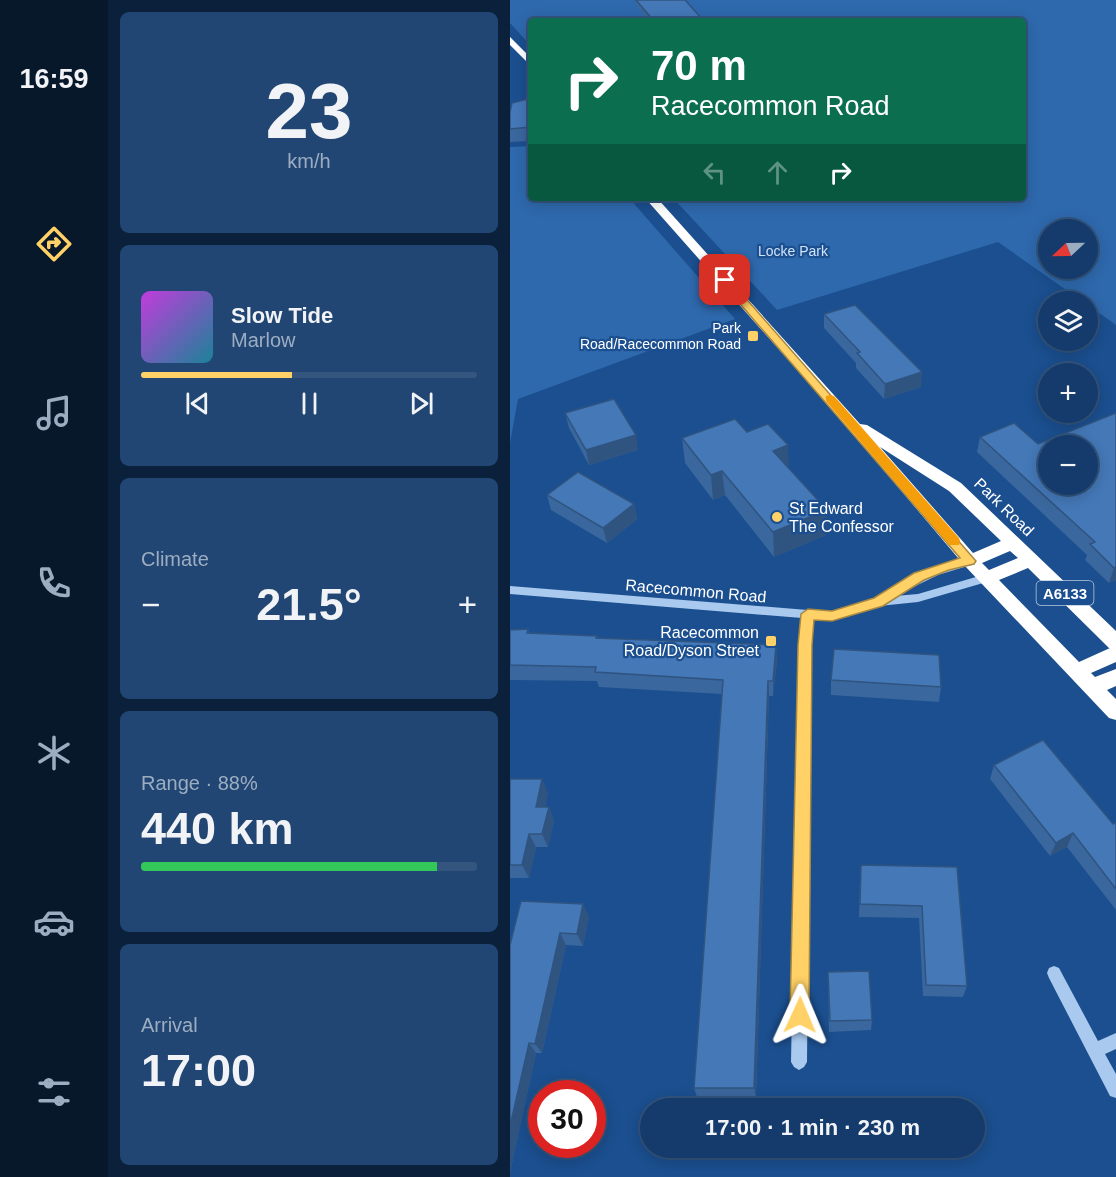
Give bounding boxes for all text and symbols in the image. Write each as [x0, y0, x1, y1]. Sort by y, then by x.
icon: right [552, 42, 630, 120]
text: 70 m [651, 42, 747, 89]
text: 16:59 [19, 64, 89, 94]
text: 23 [266, 67, 352, 155]
text: Racecommon Road [651, 91, 890, 121]
text: km/h [287, 150, 331, 172]
icon: left [698, 156, 731, 189]
icon: ahead [761, 156, 794, 189]
icon: right [824, 156, 857, 189]
north arrow [1038, 219, 1098, 279]
map controls [1038, 219, 1098, 495]
icon: directions [33, 223, 75, 265]
park label: Locke Park [758, 243, 829, 259]
pin [699, 254, 750, 305]
icon: arrive [708, 263, 741, 296]
button: layers [1038, 291, 1098, 351]
text: Slow Tide [231, 303, 333, 328]
place label: Park Road/Racecommon Road [580, 320, 742, 352]
text: Marlow [231, 329, 295, 351]
marker: Park Road/Racecommon Road [746, 329, 760, 343]
button: + [1038, 363, 1098, 423]
icon: previous [181, 387, 214, 420]
icon: pause [293, 387, 326, 420]
icon: next [405, 387, 438, 420]
icon: music [33, 392, 75, 434]
button: − [1038, 435, 1098, 495]
street label: Park Road [971, 475, 1037, 539]
place label: St Edward The Confessor [789, 500, 895, 535]
marker: St Edward The Confessor [770, 510, 784, 524]
text: Climate [141, 548, 209, 570]
icon: phone [33, 562, 75, 604]
street label: Racecommon Road [625, 576, 767, 606]
text: 21.5° [256, 579, 362, 630]
road number: A6133 [1036, 581, 1094, 605]
text: − [141, 586, 160, 623]
text: + [458, 586, 477, 623]
place label: Racecommon Road/Dyson Street [624, 624, 760, 659]
marker: Racecommon Road/Dyson Street [764, 634, 778, 648]
icon: climate [33, 732, 75, 774]
text: Range · 88% [141, 772, 258, 794]
text: 440 km [141, 803, 294, 854]
icon: car [33, 901, 75, 943]
position arrow [768, 983, 832, 1047]
text: Arrival [141, 1014, 198, 1036]
text: 17:00 [141, 1045, 256, 1096]
icon: filters [33, 1071, 75, 1113]
speed limit sign: 30 [528, 1080, 606, 1158]
text: 17:00 · 1 min · 230 m [705, 1115, 920, 1140]

